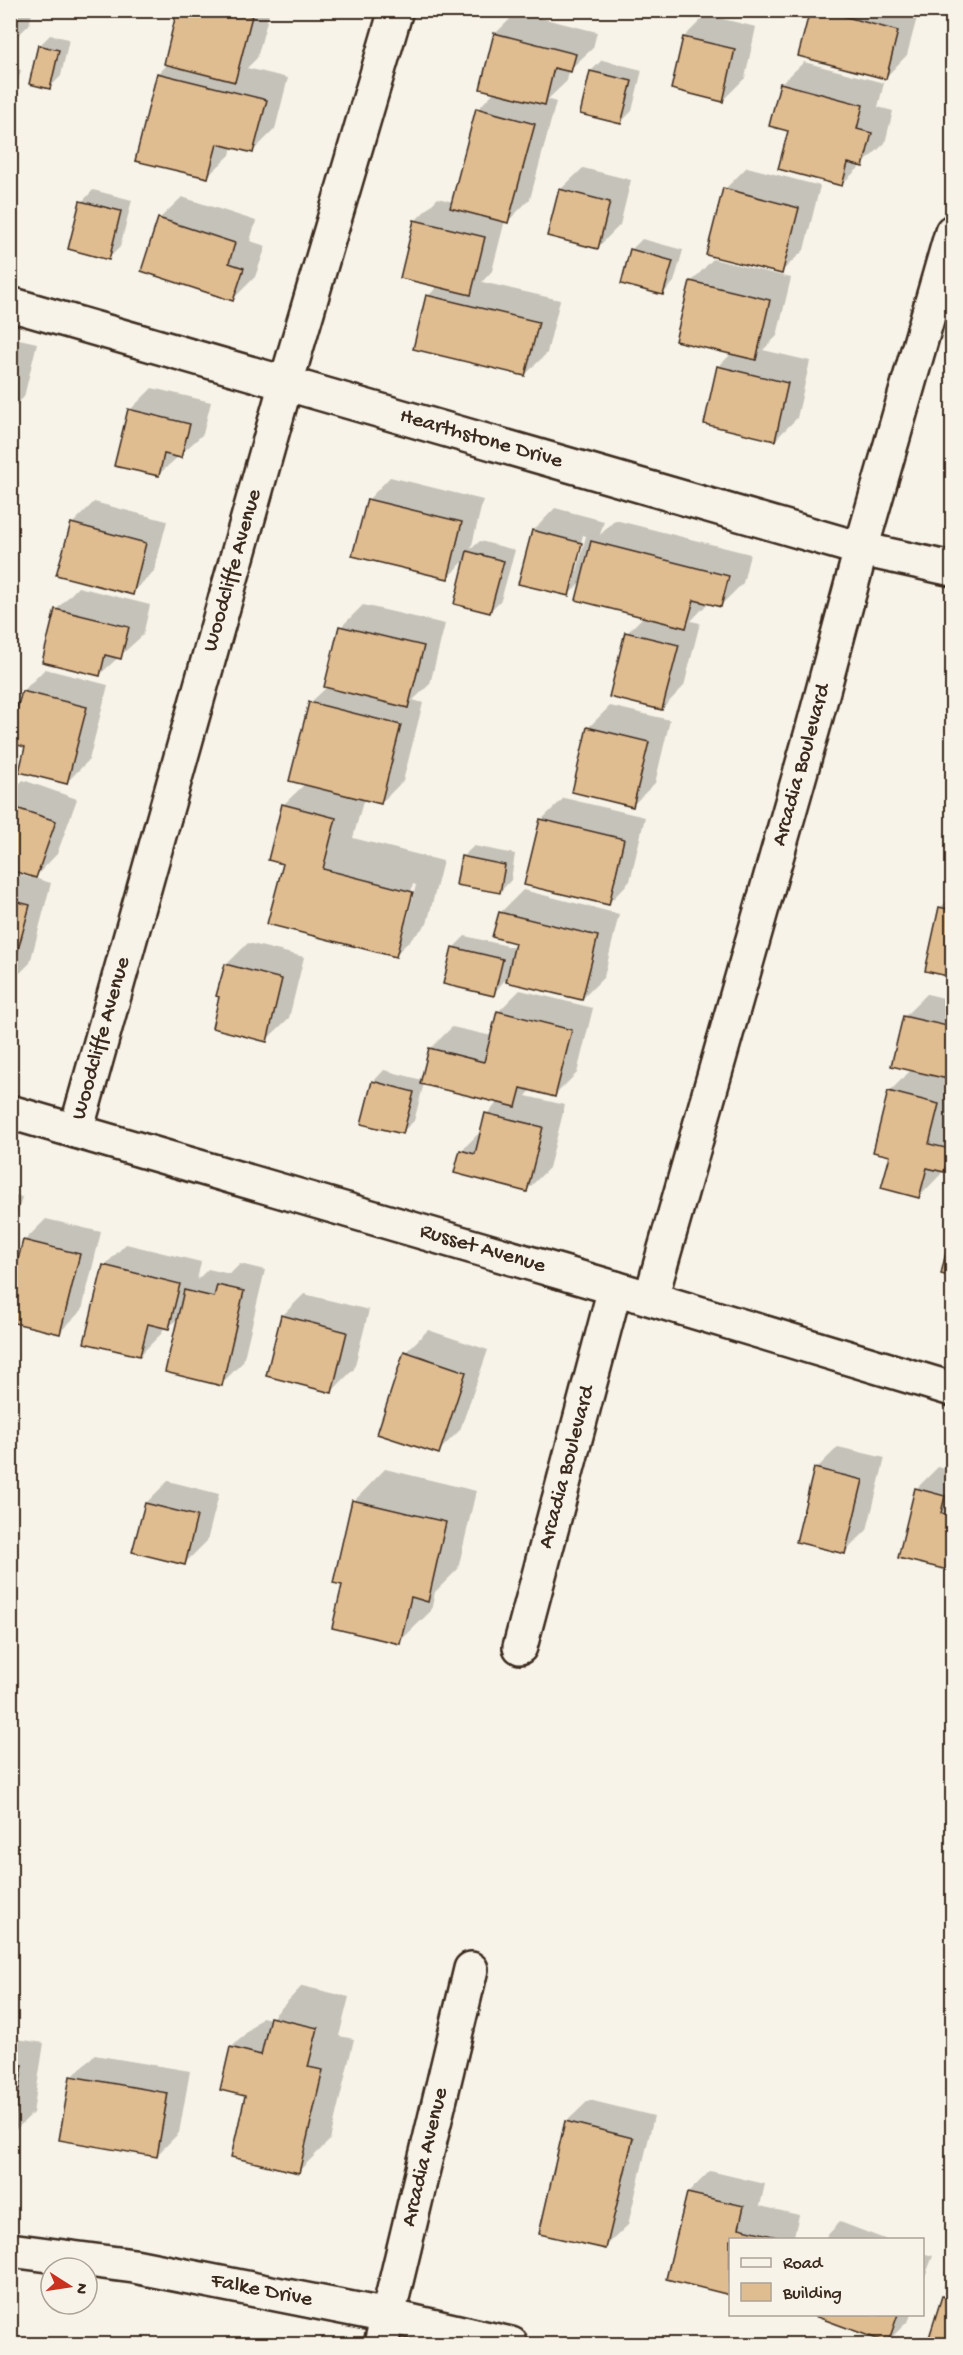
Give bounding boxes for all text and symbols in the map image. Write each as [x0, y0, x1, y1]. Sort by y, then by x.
street label: Hearthstone Drive [396, 404, 566, 476]
street label: Woodcliffe Avenue [198, 486, 269, 655]
street label: Arcadia Boulevard [767, 679, 838, 849]
street label: Woodcliffe Avenue [67, 954, 137, 1123]
street label: Russet Avenue [416, 1219, 549, 1280]
street label: Arcadia Boulevard [534, 1381, 602, 1551]
street label: Arcadia Avenue [397, 2085, 455, 2229]
legend [729, 2238, 924, 2316]
text: Road [783, 2254, 824, 2275]
north arrow [39, 2256, 99, 2316]
street label: Falke Drive [208, 2268, 315, 2314]
text: N [70, 2281, 91, 2296]
text: Building [782, 2284, 842, 2305]

